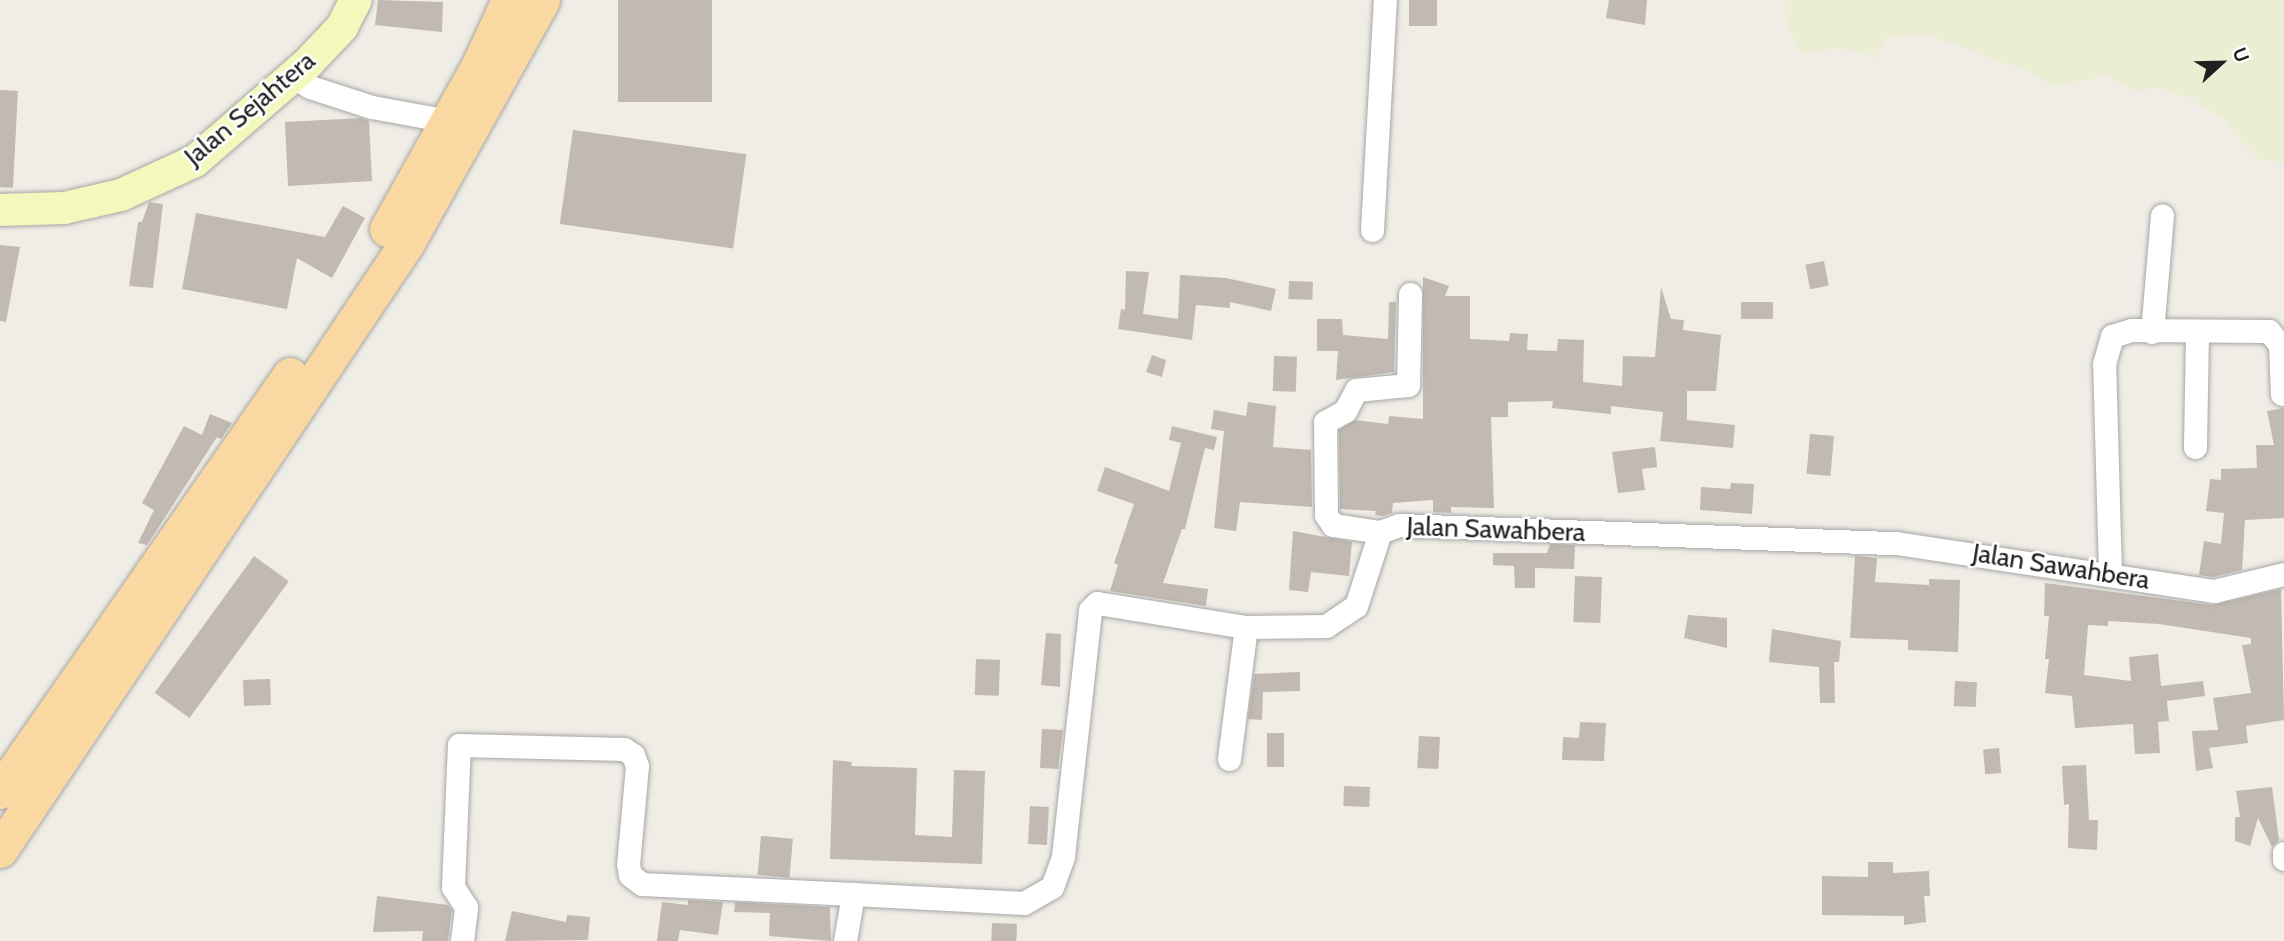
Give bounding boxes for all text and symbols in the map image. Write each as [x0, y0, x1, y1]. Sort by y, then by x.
north arrow [2186, 28, 2256, 98]
text: U [2228, 44, 2254, 66]
street label: Jalan Sejahtera [178, 45, 322, 173]
street label: Jalan Sawahbera [1406, 511, 1586, 549]
street label: Jalan Sawahbera [1970, 538, 2152, 596]

